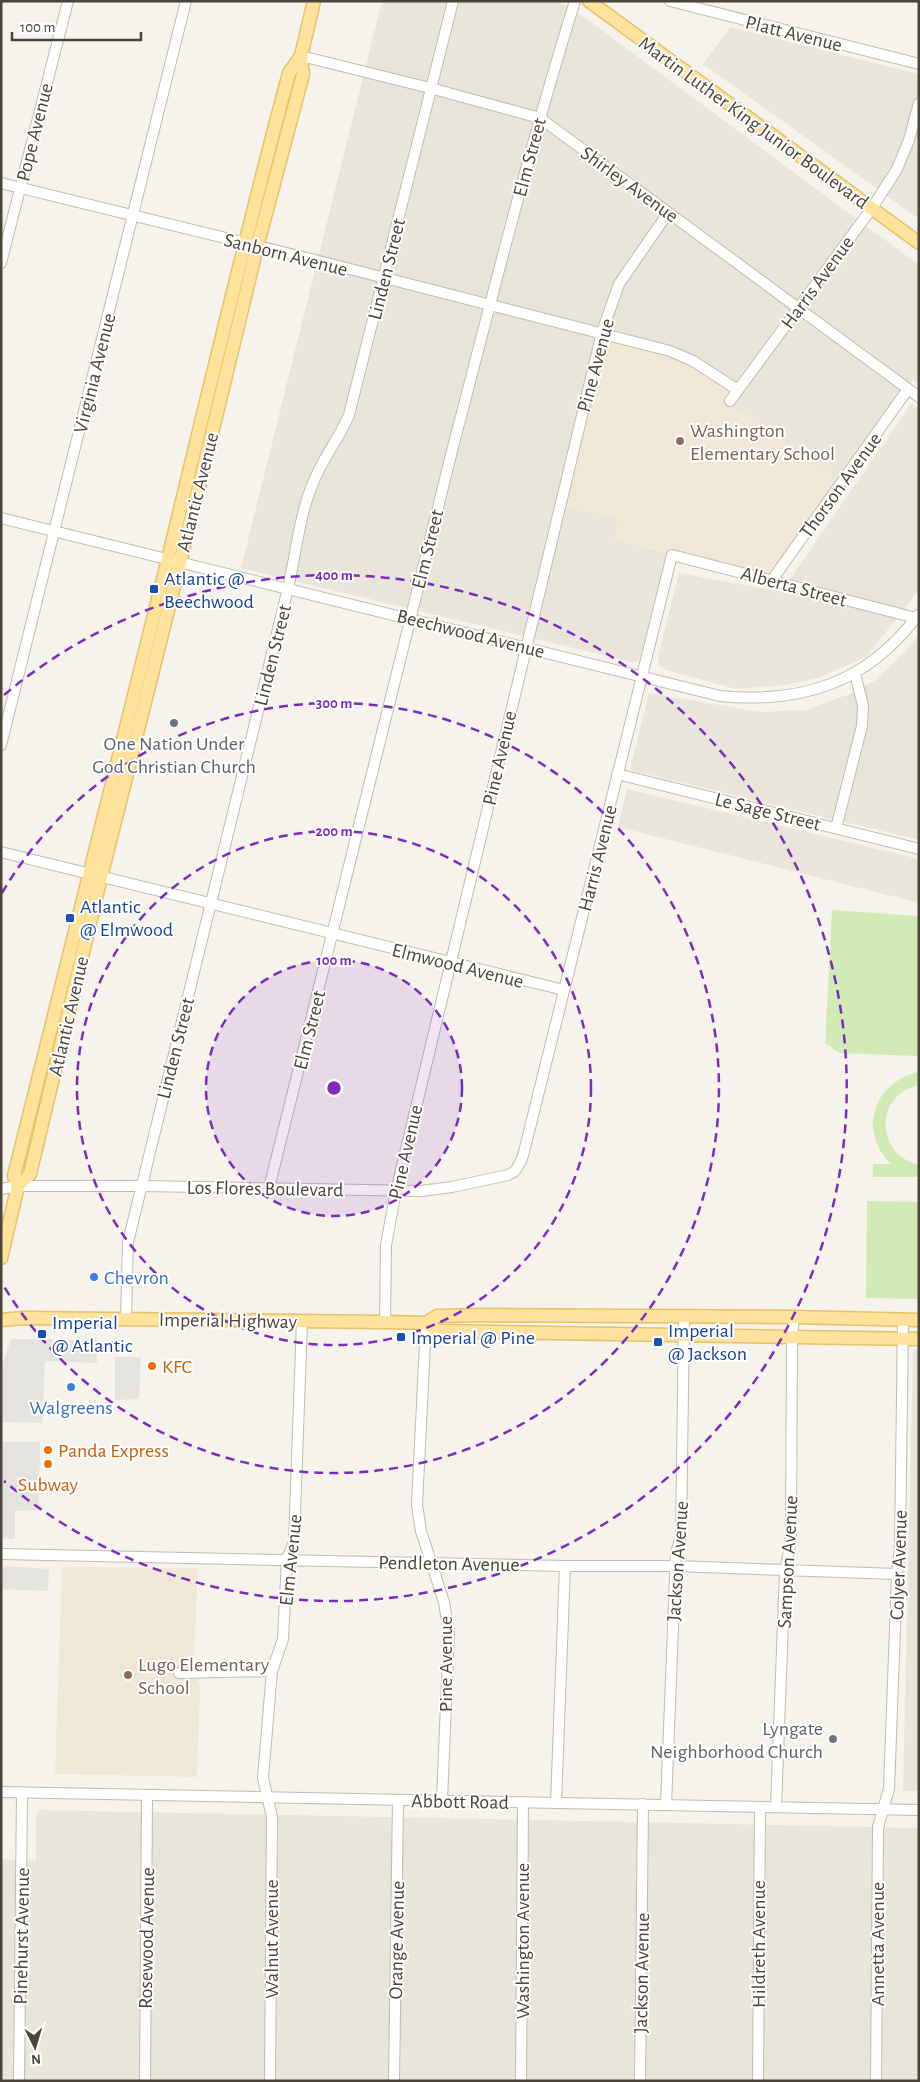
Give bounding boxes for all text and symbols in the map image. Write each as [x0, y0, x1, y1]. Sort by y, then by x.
scale bar [12, 10, 141, 42]
street label: Platt Avenue [743, 12, 844, 56]
text: 100 m [20, 20, 55, 35]
street label: Martin Luther King Junior Boulevard [635, 33, 872, 213]
street label: Pope Avenue [13, 81, 57, 183]
street label: Elm Street [510, 115, 550, 199]
street label: Shirley Avenue [577, 143, 682, 227]
street label: Linden Street [365, 216, 409, 322]
street label: Sanborn Avenue [222, 230, 350, 280]
street label: Harris Avenue [778, 233, 858, 333]
street label: Virginia Avenue [70, 311, 120, 435]
street label: Pine Avenue [574, 316, 618, 414]
place label: Washington Elementary School [690, 421, 835, 464]
street label: Thorson Avenue [796, 429, 886, 542]
street label: Atlantic Avenue [173, 430, 222, 554]
marker: Washington Elementary School [674, 435, 686, 447]
street label: Elm Street [408, 507, 448, 591]
street label: Alberta Street [739, 563, 849, 611]
text: 400 m [315, 568, 353, 583]
place label: Atlantic @ Beechwood [164, 569, 254, 612]
marker: Atlantic @ Beechwood [148, 583, 160, 595]
street label: Linden Street [251, 602, 295, 708]
street label: Beechwood Avenue [395, 606, 547, 662]
text: 300 m [316, 696, 352, 711]
street label: Pine Avenue [479, 709, 521, 807]
marker: One Nation Under God Christian Church [168, 717, 180, 729]
place label: One Nation Under God Christian Church [92, 734, 256, 777]
street label: Le Sage Street [713, 789, 823, 835]
street label: Harris Avenue [575, 803, 621, 914]
text: 200 m [315, 824, 353, 839]
place label: Atlantic @ Elmwood [80, 897, 173, 940]
marker: Atlantic @ Elmwood [64, 912, 76, 924]
street label: Elmwood Avenue [390, 940, 526, 992]
text: 100 m [316, 953, 352, 968]
street label: Atlantic Avenue [45, 954, 92, 1078]
street label: Elm Street [290, 988, 330, 1072]
street label: Linden Street [154, 995, 198, 1101]
centre of rings [325, 1079, 343, 1097]
street label: Pine Avenue [385, 1103, 427, 1201]
street label: Los Flores Boulevard [186, 1178, 344, 1200]
place label: Chevron [104, 1268, 169, 1288]
marker: Chevron [88, 1271, 100, 1283]
street label: Imperial Highway [159, 1310, 298, 1332]
place label: Imperial @ Atlantic [52, 1313, 133, 1356]
place label: Imperial @ Jackson [668, 1321, 747, 1364]
marker: Imperial @ Atlantic [36, 1328, 48, 1340]
place label: Imperial @ Pine [411, 1328, 535, 1348]
marker: Imperial @ Pine [395, 1331, 407, 1343]
marker: Imperial @ Jackson [652, 1336, 664, 1348]
place label: KFC [162, 1357, 192, 1377]
marker: KFC [146, 1360, 158, 1372]
marker: Walgreens [65, 1381, 77, 1393]
place label: Walgreens [29, 1398, 113, 1418]
place label: Panda Express [58, 1441, 169, 1461]
marker: Panda Express [42, 1444, 54, 1456]
marker: Subway [42, 1458, 54, 1470]
place label: Subway [18, 1475, 79, 1495]
street label: Sampson Avenue [775, 1495, 801, 1629]
street label: Jackson Avenue [664, 1500, 692, 1622]
street label: Colyer Avenue [887, 1510, 911, 1620]
street label: Elm Avenue [276, 1513, 306, 1607]
street label: Pendleton Avenue [378, 1553, 520, 1575]
street label: Pine Avenue [436, 1616, 456, 1712]
place label: Lugo Elementary School [138, 1655, 270, 1698]
marker: Lugo Elementary School [122, 1669, 134, 1681]
place label: Lyngate Neighborhood Church [650, 1719, 823, 1762]
marker: Lyngate Neighborhood Church [827, 1733, 839, 1745]
street label: Abbott Road [411, 1791, 509, 1813]
street label: Washington Avenue [513, 1863, 533, 2019]
street label: Pinehurst Avenue [11, 1867, 33, 2005]
street label: Rosewood Avenue [136, 1867, 158, 2009]
street label: Walnut Avenue [262, 1879, 282, 1999]
street label: Orange Avenue [386, 1880, 408, 2000]
street label: Hildreth Avenue [749, 1880, 769, 2008]
street label: Annetta Avenue [868, 1882, 888, 2006]
street label: Jackson Avenue [631, 1912, 653, 2034]
north arrow [10, 2022, 60, 2072]
text: N [31, 2052, 42, 2066]

